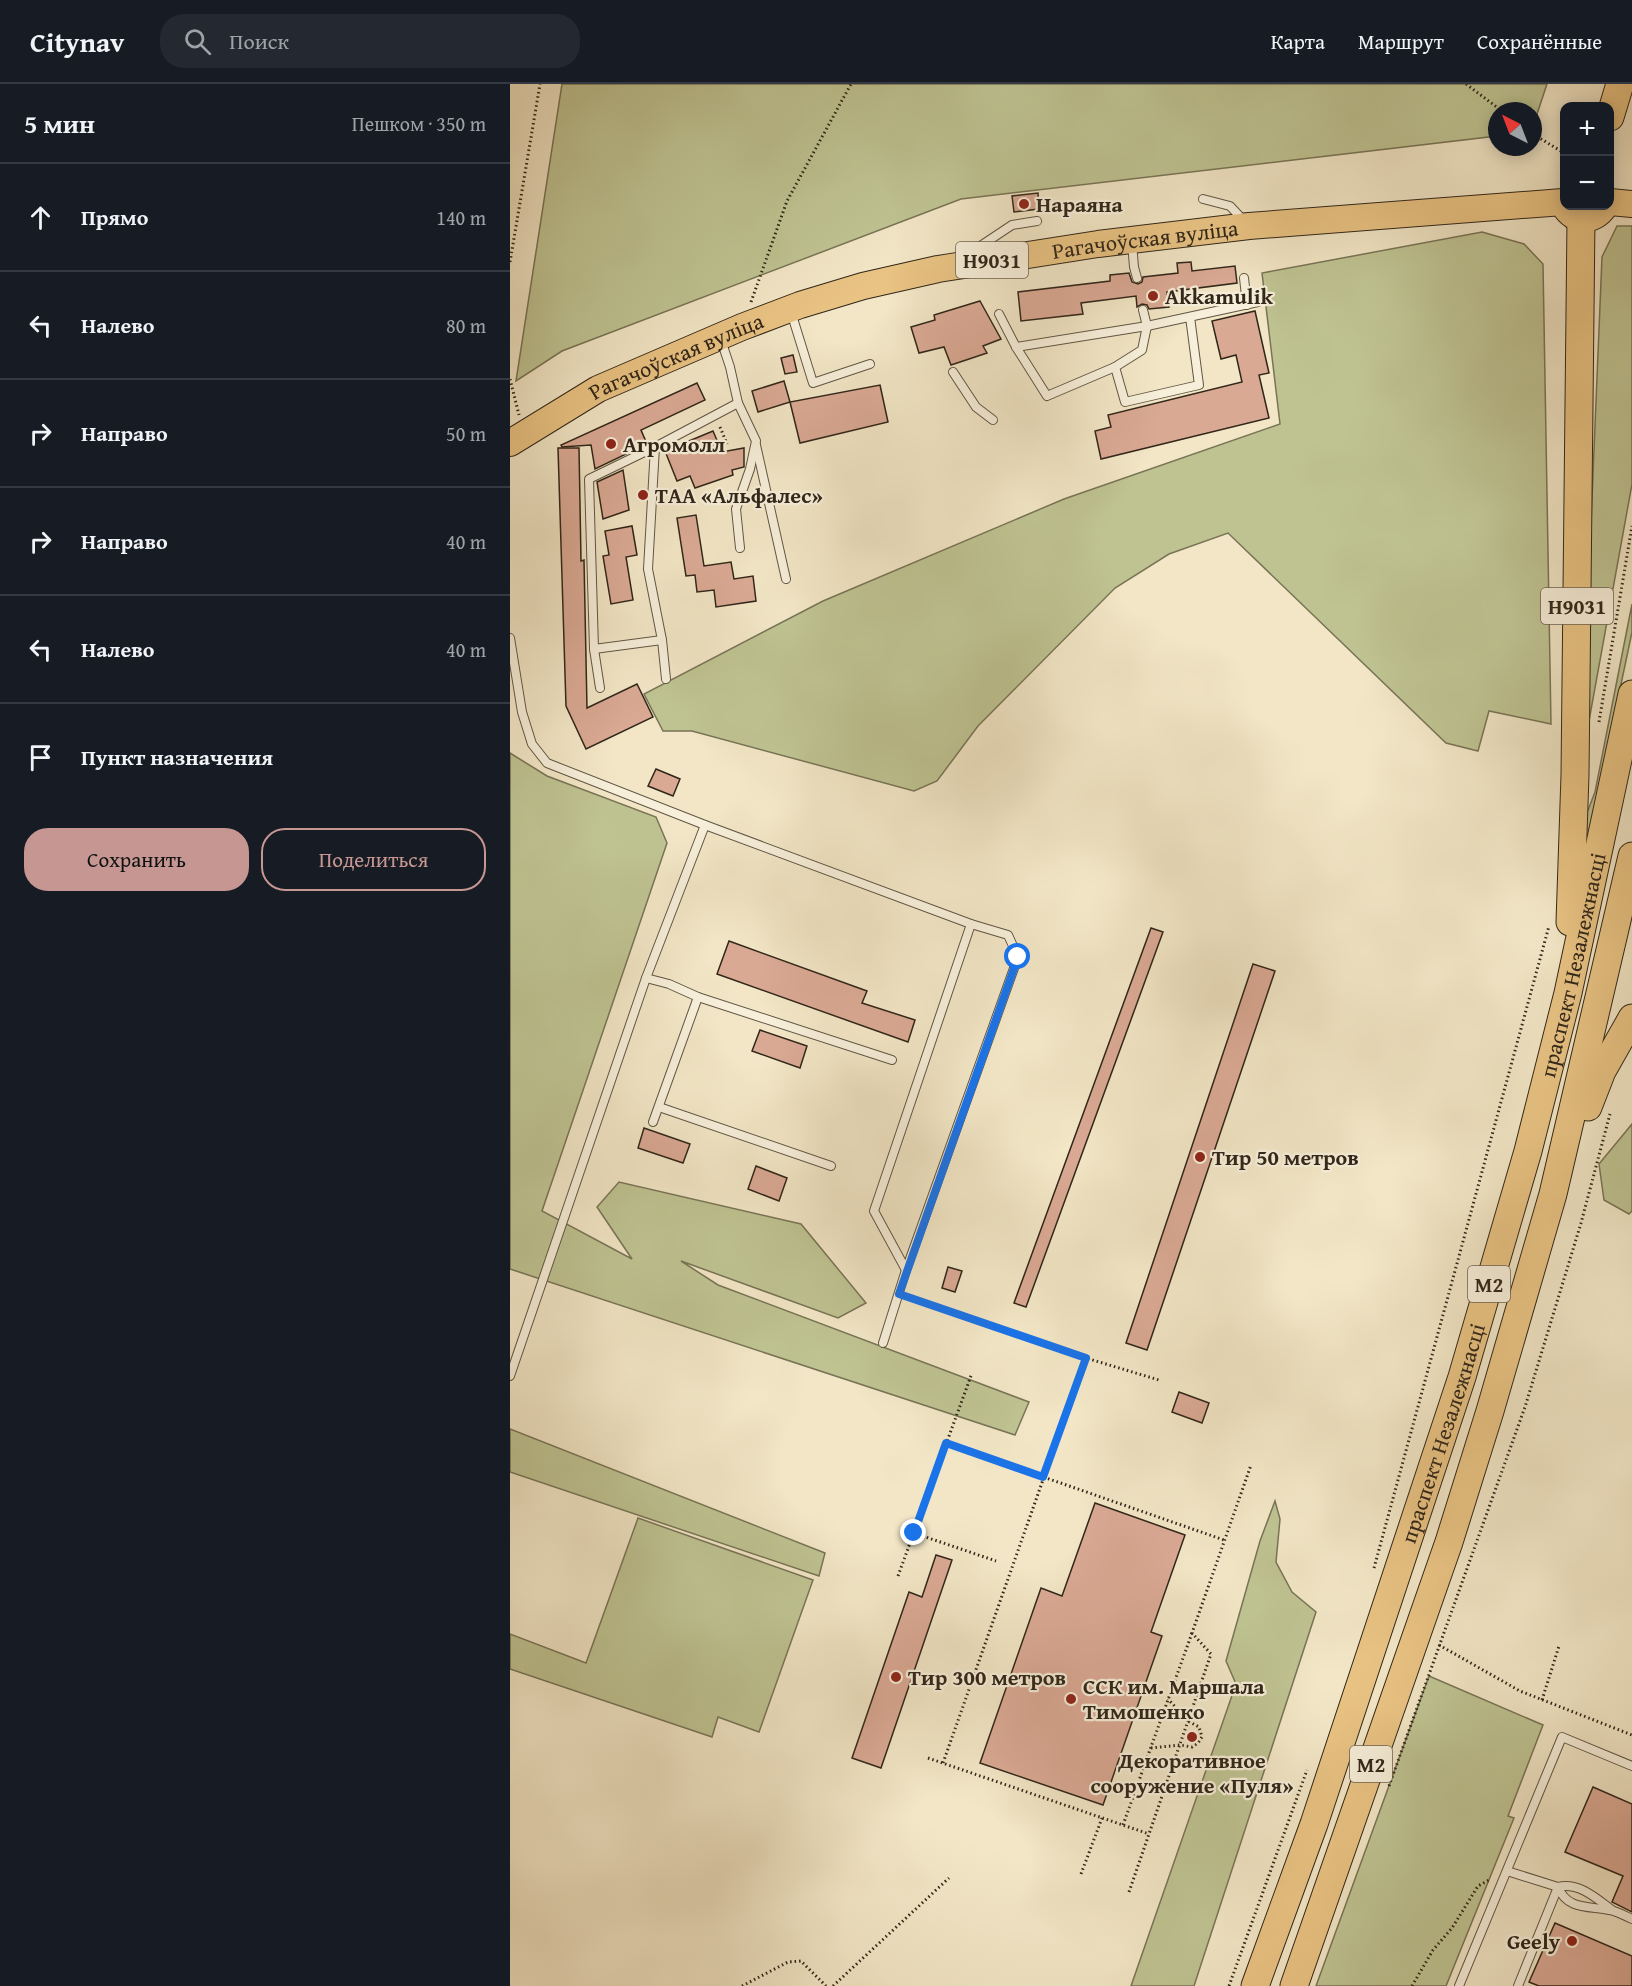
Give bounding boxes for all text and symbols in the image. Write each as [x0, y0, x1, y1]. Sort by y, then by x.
search box [160, 14, 580, 68]
text: Citynav [30, 21, 124, 62]
icon: search [181, 25, 214, 58]
text: Поиск [229, 25, 289, 57]
text: Карта [1271, 26, 1325, 57]
text: Маршрут [1358, 26, 1444, 57]
text: Сохранённые [1477, 26, 1602, 57]
north arrow [1488, 102, 1542, 156]
map controls [1560, 102, 1614, 210]
button: + [1560, 102, 1614, 156]
text: 5 мин [24, 104, 95, 143]
text: Пешком · 350 m [352, 109, 486, 138]
button: − [1560, 156, 1614, 210]
place label: Нараяна [1036, 188, 1124, 220]
marker: Нараяна [1017, 197, 1031, 211]
icon: ahead [24, 201, 57, 234]
text: Прямо [81, 201, 148, 233]
text: 140 m [436, 203, 486, 232]
street label: Рагачоўская вуліца [1050, 211, 1240, 267]
road number: Н9031 [956, 242, 1028, 278]
place label: Akkamulik [1165, 280, 1273, 312]
marker: Akkamulik [1146, 289, 1160, 303]
street label: Рагачоўская вуліца [582, 304, 768, 407]
icon: left [24, 309, 57, 342]
text: Налево [81, 309, 154, 341]
text: 80 m [446, 311, 486, 340]
icon: right [24, 417, 57, 450]
text: Направо [81, 417, 168, 449]
text: 50 m [446, 419, 486, 448]
place label: Агромолл [623, 428, 725, 460]
marker: Агромолл [604, 437, 618, 451]
place label: ТАА «Альфалес» [655, 479, 823, 511]
marker: ТАА «Альфалес» [636, 488, 650, 502]
icon: right [24, 525, 57, 558]
text: Направо [81, 525, 168, 557]
text: 40 m [446, 527, 486, 556]
road number: Н9031 [1541, 588, 1613, 624]
icon: left [24, 633, 57, 666]
text: Налево [81, 633, 154, 665]
text: 40 m [446, 635, 486, 664]
icon: arrive [24, 741, 57, 774]
text: Пункт назначения [81, 741, 273, 773]
button: Сохранить [24, 828, 249, 891]
button: Поделиться [261, 828, 486, 891]
street label: праспект Незалежнасці [1531, 850, 1614, 1081]
route start [1004, 943, 1030, 969]
place label: Тир 50 метров [1212, 1141, 1359, 1173]
marker: Тир 50 метров [1193, 1150, 1207, 1164]
road number: М2 [1468, 1266, 1510, 1302]
street label: праспект Незалежнасці [1392, 1319, 1493, 1547]
route end [900, 1519, 926, 1545]
place label: Тир 300 метров [908, 1661, 1066, 1693]
marker: Тир 300 метров [889, 1670, 903, 1684]
place label: ССК им. Маршала Тимошенко [1083, 1670, 1265, 1727]
marker: ССК им. Маршала Тимошенко [1064, 1692, 1078, 1706]
marker: Декоративное сооружение «Пуля» [1185, 1730, 1199, 1744]
place label: Декоративное сооружение «Пуля» [1090, 1744, 1294, 1801]
road number: М2 [1350, 1746, 1392, 1782]
place label: Geely [1507, 1925, 1561, 1957]
marker: Geely [1565, 1934, 1579, 1948]

